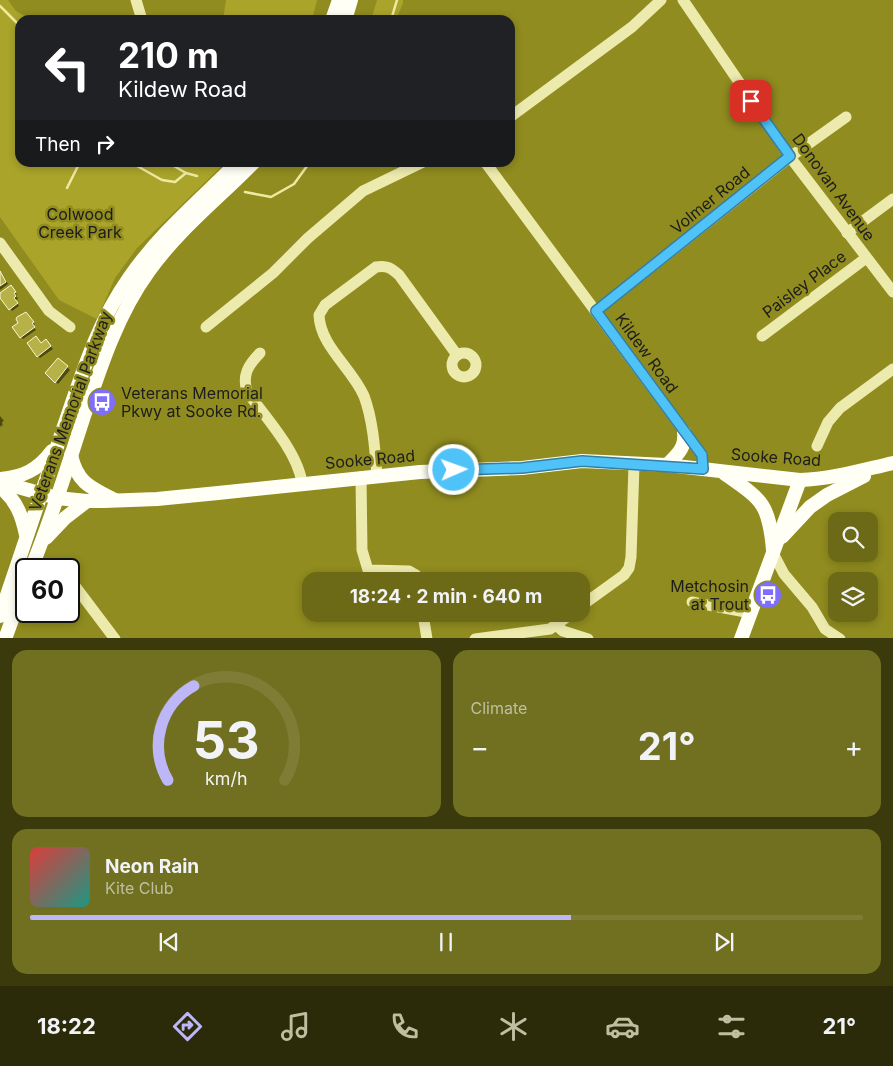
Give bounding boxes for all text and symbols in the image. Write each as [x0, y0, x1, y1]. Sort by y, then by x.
text: 210 m [118, 34, 219, 76]
icon: left [35, 35, 100, 100]
text: Kildew Road [118, 76, 247, 102]
pin [730, 80, 772, 122]
icon: arrive [737, 87, 765, 115]
street label: Donovan Avenue [788, 129, 880, 245]
icon: right [91, 130, 119, 158]
text: Then [35, 133, 81, 156]
street label: Volmer Road [666, 162, 754, 238]
park label: Colwood Creek Park [38, 204, 122, 242]
street label: Paisley Place [758, 246, 850, 322]
street label: Veterans Memorial Parkway [24, 308, 116, 514]
street label: Kildew Road [611, 309, 683, 397]
place label: Veterans Memorial Pkwy at Sooke Rd. [121, 383, 263, 421]
bus stop icon: Veterans Memorial Pkwy at Sooke Rd. [87, 387, 117, 417]
position arrow [427, 443, 479, 495]
street label: Sooke Road [730, 444, 822, 470]
street label: Sooke Road [324, 445, 416, 473]
map controls [828, 512, 878, 622]
button: search [828, 512, 878, 562]
speed limit sign: 60 [15, 558, 80, 623]
button: layers [828, 572, 878, 622]
place label: Metchosin at Trout [670, 576, 749, 614]
bus stop icon: Metchosin at Trout [753, 580, 783, 610]
text: 18:24 · 2 min · 640 m [350, 585, 542, 608]
text: Climate [471, 698, 527, 718]
text: 53 [193, 709, 260, 772]
text: 21° [638, 723, 696, 769]
text: − [471, 730, 489, 764]
text: + [844, 730, 863, 764]
text: km/h [205, 768, 247, 789]
text: Neon Rain [105, 855, 199, 878]
text: Kite Club [105, 878, 174, 898]
icon: previous [155, 928, 183, 956]
icon: pause [432, 928, 460, 956]
icon: next [710, 928, 738, 956]
icon: directions [170, 1009, 205, 1044]
icon: music [278, 1009, 313, 1044]
icon: phone [387, 1009, 422, 1044]
icon: climate [496, 1009, 531, 1044]
icon: car [605, 1009, 640, 1044]
icon: filters [714, 1009, 749, 1044]
text: 18:22 [37, 1013, 96, 1039]
text: 21° [823, 1013, 856, 1039]

